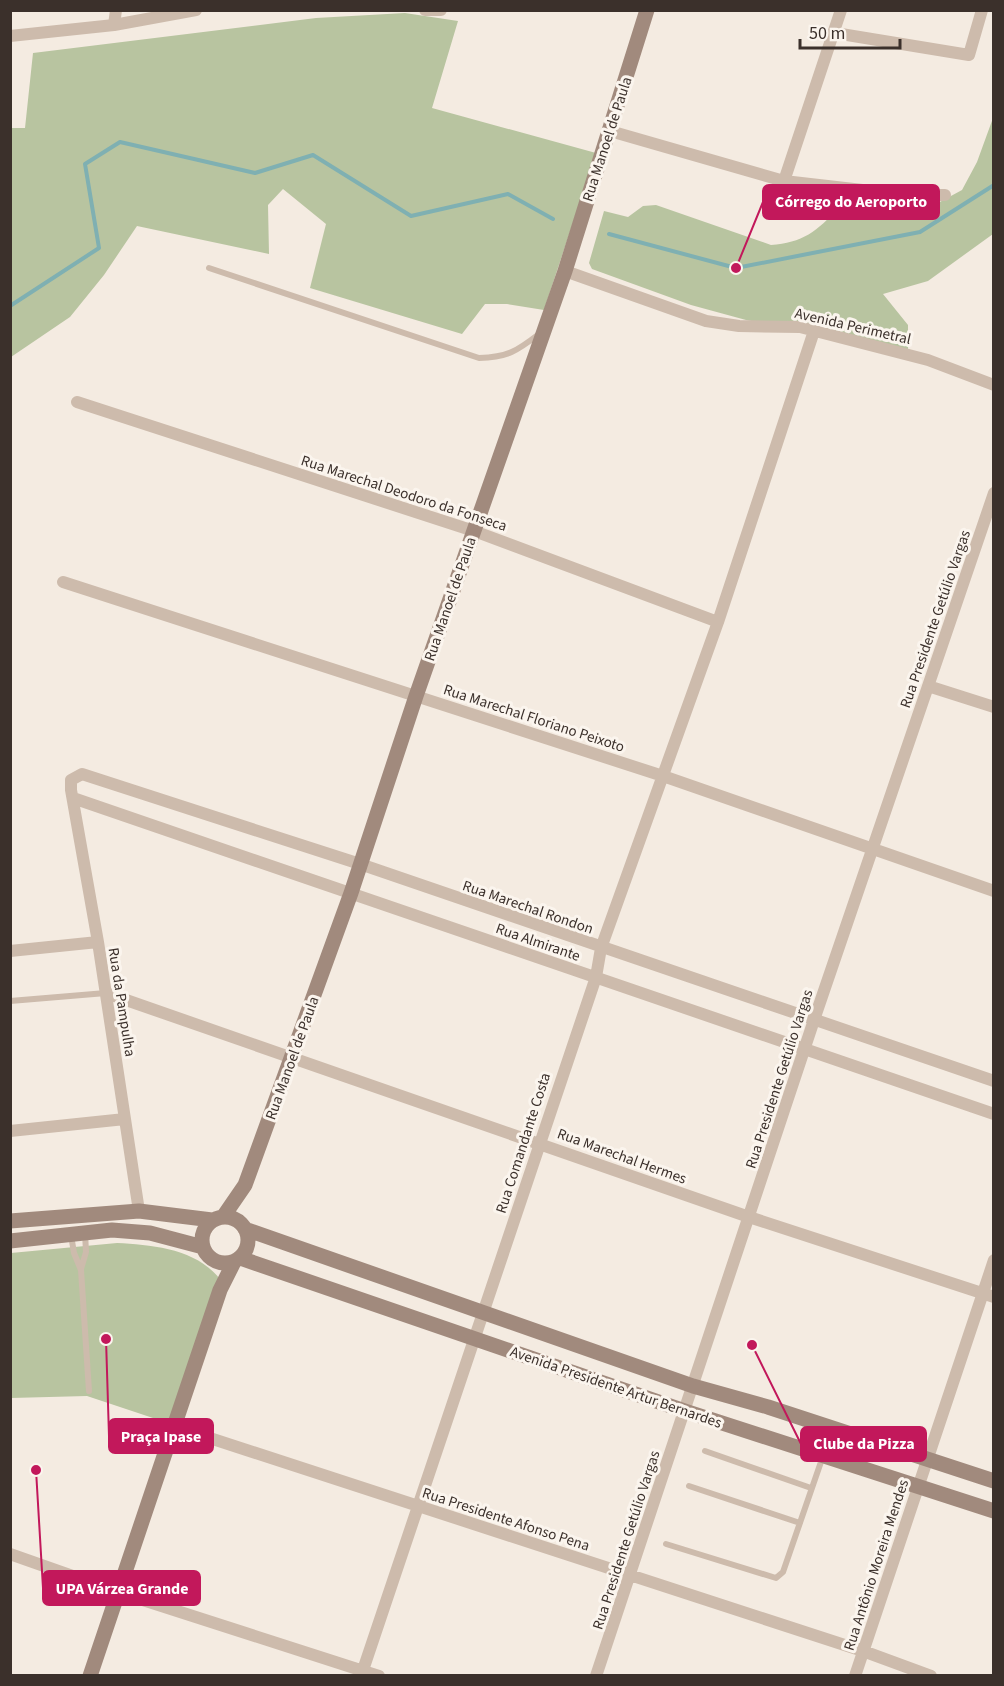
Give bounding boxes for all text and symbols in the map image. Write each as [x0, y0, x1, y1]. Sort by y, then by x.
scale bar [800, 12, 900, 50]
text: 50 m [809, 21, 845, 46]
street label: Rua Manoel de Paula [577, 74, 638, 204]
callout: Córrego do Aeroporto [763, 185, 939, 219]
text: Córrego do Aeroporto [775, 191, 927, 213]
street label: Avenida Perimetral [793, 303, 913, 350]
street label: Rua Marechal Deodoro da Fonseca [298, 450, 510, 537]
street label: Rua Presidente Getúlio Vargas [895, 527, 976, 711]
street label: Rua Manoel de Paula [419, 534, 482, 664]
street label: Rua Marechal Floriano Peixoto [441, 679, 627, 758]
street label: Rua Marechal Rondon [460, 875, 596, 940]
street label: Rua Almirante [493, 918, 583, 967]
street label: Rua da Pampulha [103, 946, 140, 1058]
street label: Rua Presidente Getúlio Vargas [741, 987, 818, 1171]
street label: Rua Manoel de Paula [260, 993, 325, 1123]
street label: Rua Comandante Costa [491, 1070, 556, 1216]
street label: Rua Marechal Hermes [554, 1123, 689, 1190]
street label: Avenida Presidente Artur Bernardes [507, 1341, 724, 1434]
callout: Praça Ipase [109, 1419, 213, 1453]
text: Praça Ipase [121, 1426, 201, 1448]
callout: Clube da Pizza [801, 1427, 926, 1461]
text: Clube da Pizza [813, 1433, 915, 1455]
street label: Rua Presidente Getúlio Vargas [588, 1448, 665, 1632]
street label: Rua Antônio Moreira Mendes [839, 1477, 914, 1653]
street label: Rua Presidente Afonso Pena [419, 1482, 592, 1556]
callout: UPA Várzea Grande [43, 1571, 200, 1605]
text: UPA Várzea Grande [56, 1578, 189, 1600]

